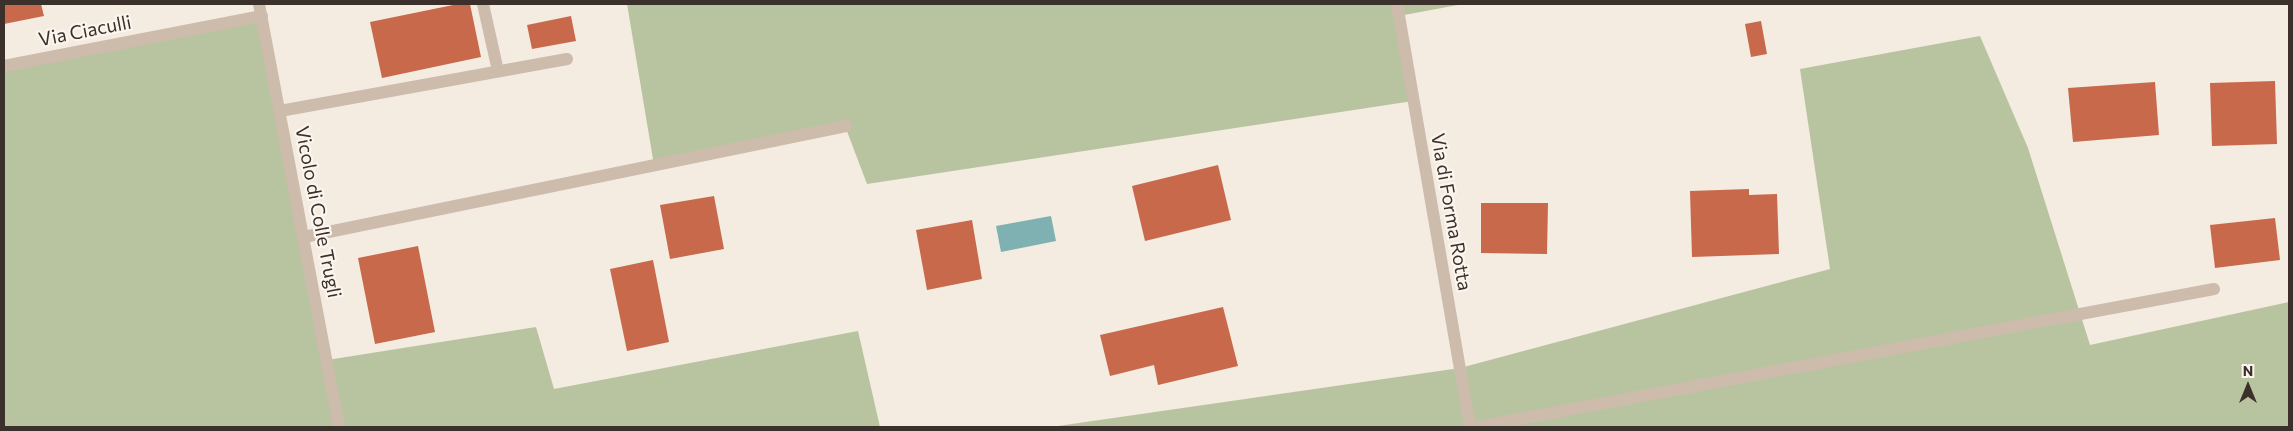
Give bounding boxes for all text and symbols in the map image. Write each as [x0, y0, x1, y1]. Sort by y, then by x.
street label: Via Ciaculli [37, 11, 133, 51]
street label: Vicolo di Colle Trugli [290, 124, 346, 300]
street label: Via di Forma Rotta [1426, 132, 1476, 292]
north arrow [2223, 361, 2273, 411]
text: N [2243, 362, 2253, 379]

